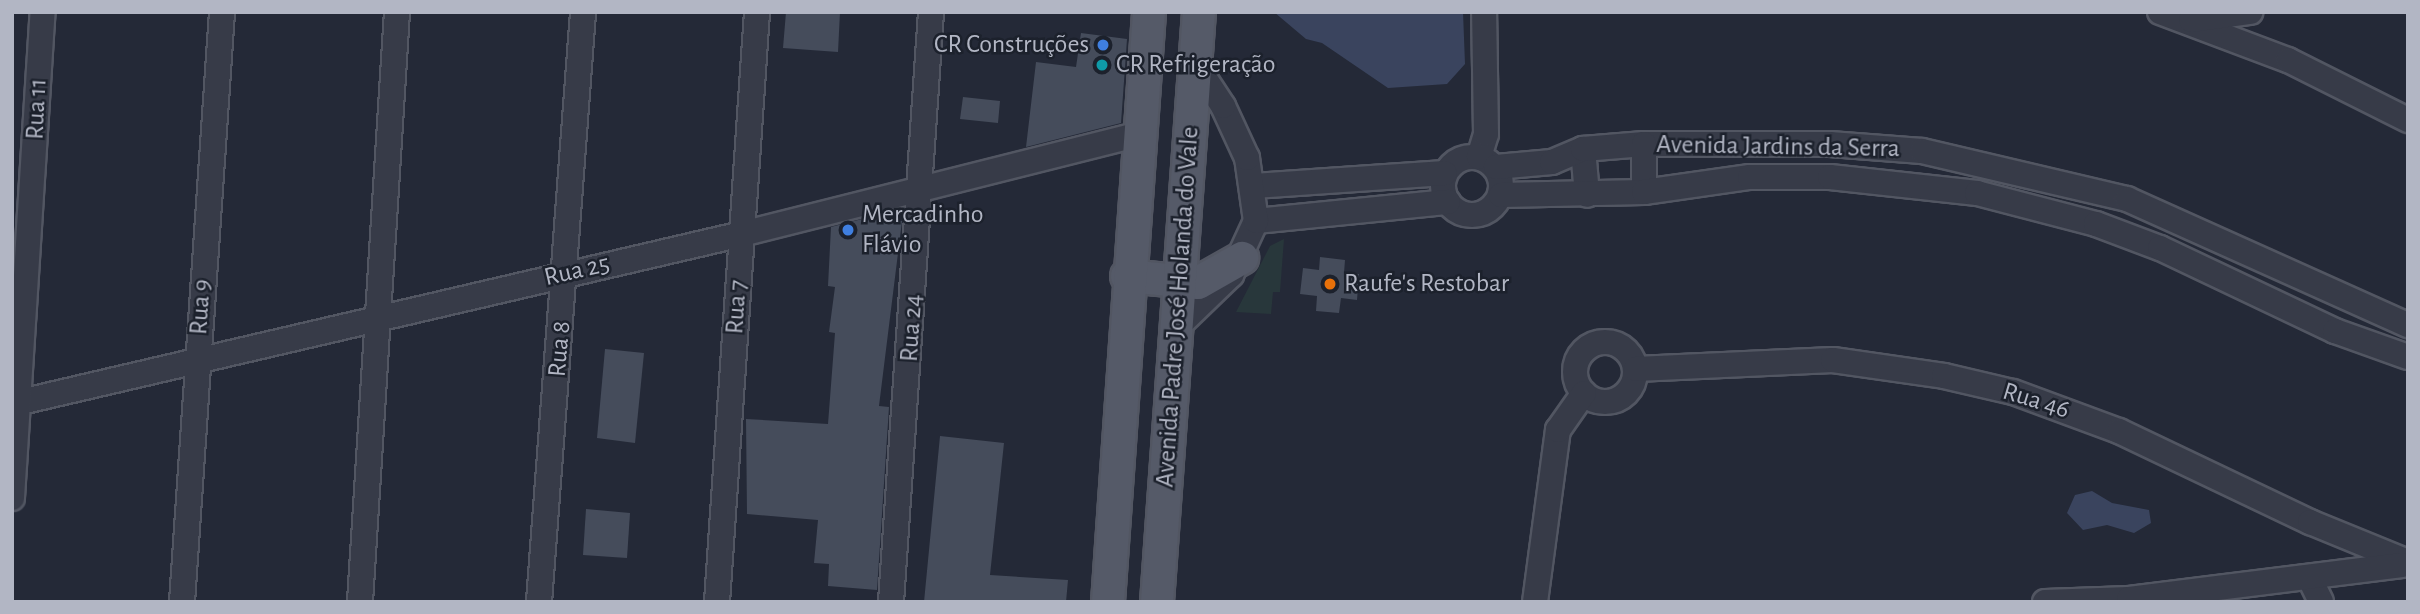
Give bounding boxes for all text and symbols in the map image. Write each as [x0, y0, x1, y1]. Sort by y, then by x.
place label: CR Construções [934, 29, 1089, 61]
marker: CR Construções [1095, 37, 1111, 53]
place label: CR Refrigeração [1116, 49, 1276, 81]
marker: CR Refrigeração [1094, 57, 1110, 73]
street label: Rua 11 [20, 78, 54, 140]
street label: Avenida Padre José Holanda do Vale [1150, 126, 1206, 488]
street label: Avenida Jardins da Serra [1656, 129, 1900, 165]
place label: Mercadinho Flávio [862, 199, 984, 260]
marker: Mercadinho Flávio [840, 222, 856, 238]
street label: Rua 25 [541, 248, 613, 294]
place label: Raufe's Restobar [1344, 268, 1509, 300]
marker: Raufe's Restobar [1322, 276, 1338, 292]
street label: Rua 9 [183, 278, 219, 336]
street label: Rua 7 [720, 279, 754, 335]
street label: Rua 24 [894, 293, 930, 363]
street label: Rua 8 [542, 320, 578, 378]
street label: Rua 46 [1999, 376, 2073, 426]

